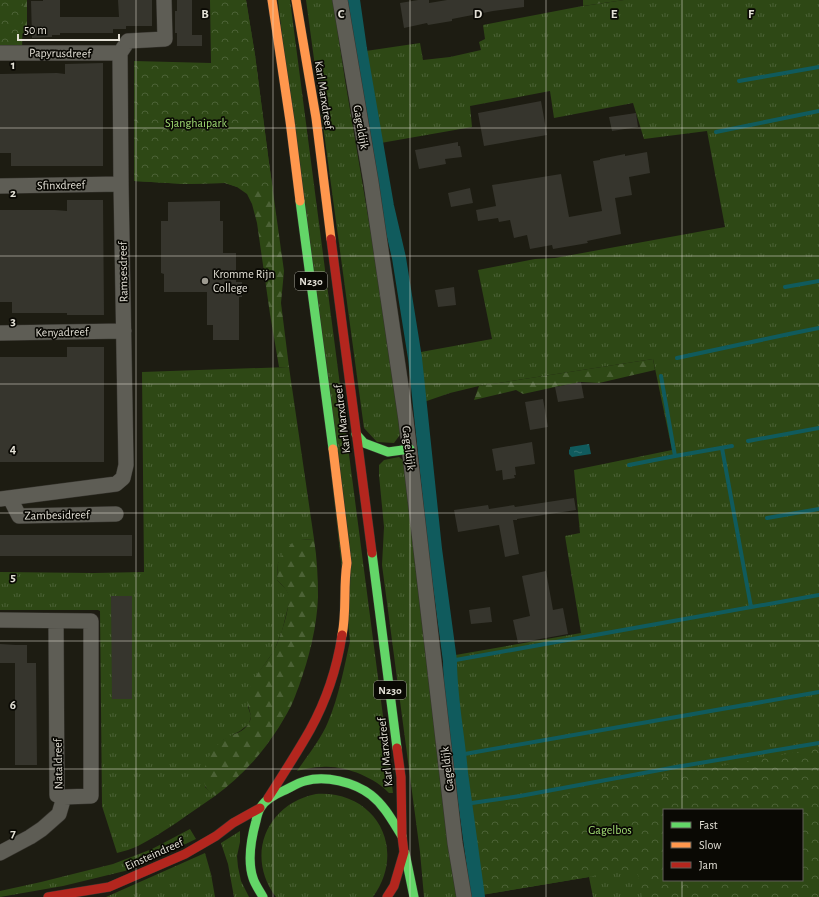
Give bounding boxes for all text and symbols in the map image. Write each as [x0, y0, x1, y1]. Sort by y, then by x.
text: B [201, 8, 209, 21]
text: C [338, 8, 345, 21]
text: D [474, 8, 483, 21]
text: E [611, 8, 618, 21]
text: F [748, 8, 755, 21]
scale bar [18, 16, 119, 42]
text: 50 m [24, 24, 47, 36]
street label: Papyrusdreef [29, 46, 92, 61]
text: 1 [11, 59, 15, 72]
street label: Karl Marxdreef [313, 60, 336, 131]
street label: Gageldijk [350, 104, 371, 151]
park label: Sjanghaipark [165, 117, 227, 130]
street label: Sfinxdreef [37, 179, 87, 191]
text: 2 [10, 187, 16, 200]
street label: Ramsesdreef [116, 240, 130, 302]
place label: Kromme Rijn College [213, 268, 275, 294]
road number: N230 [295, 272, 327, 290]
marker: Kromme Rijn College [200, 276, 210, 286]
text: 3 [10, 315, 16, 328]
street label: Kenyadreef [35, 326, 90, 339]
street label: Karl Marxdreef [332, 383, 352, 454]
street label: Gageldijk [399, 425, 418, 472]
text: 4 [10, 443, 17, 456]
street label: Zambesidreef [24, 508, 91, 522]
text: 5 [10, 571, 16, 584]
road number: N230 [374, 681, 406, 699]
text: 6 [10, 699, 16, 712]
street label: Karl Marxdreef [375, 716, 395, 787]
street label: Nataldreef [52, 737, 64, 789]
street label: Gageldijk [438, 745, 457, 792]
legend [663, 809, 803, 881]
text: Fast [699, 819, 718, 831]
park label: Gagelbos [588, 824, 632, 836]
text: 7 [10, 827, 16, 840]
street label: Einsteindreef [123, 835, 186, 872]
text: Slow [699, 839, 721, 851]
text: Jam [699, 859, 718, 871]

